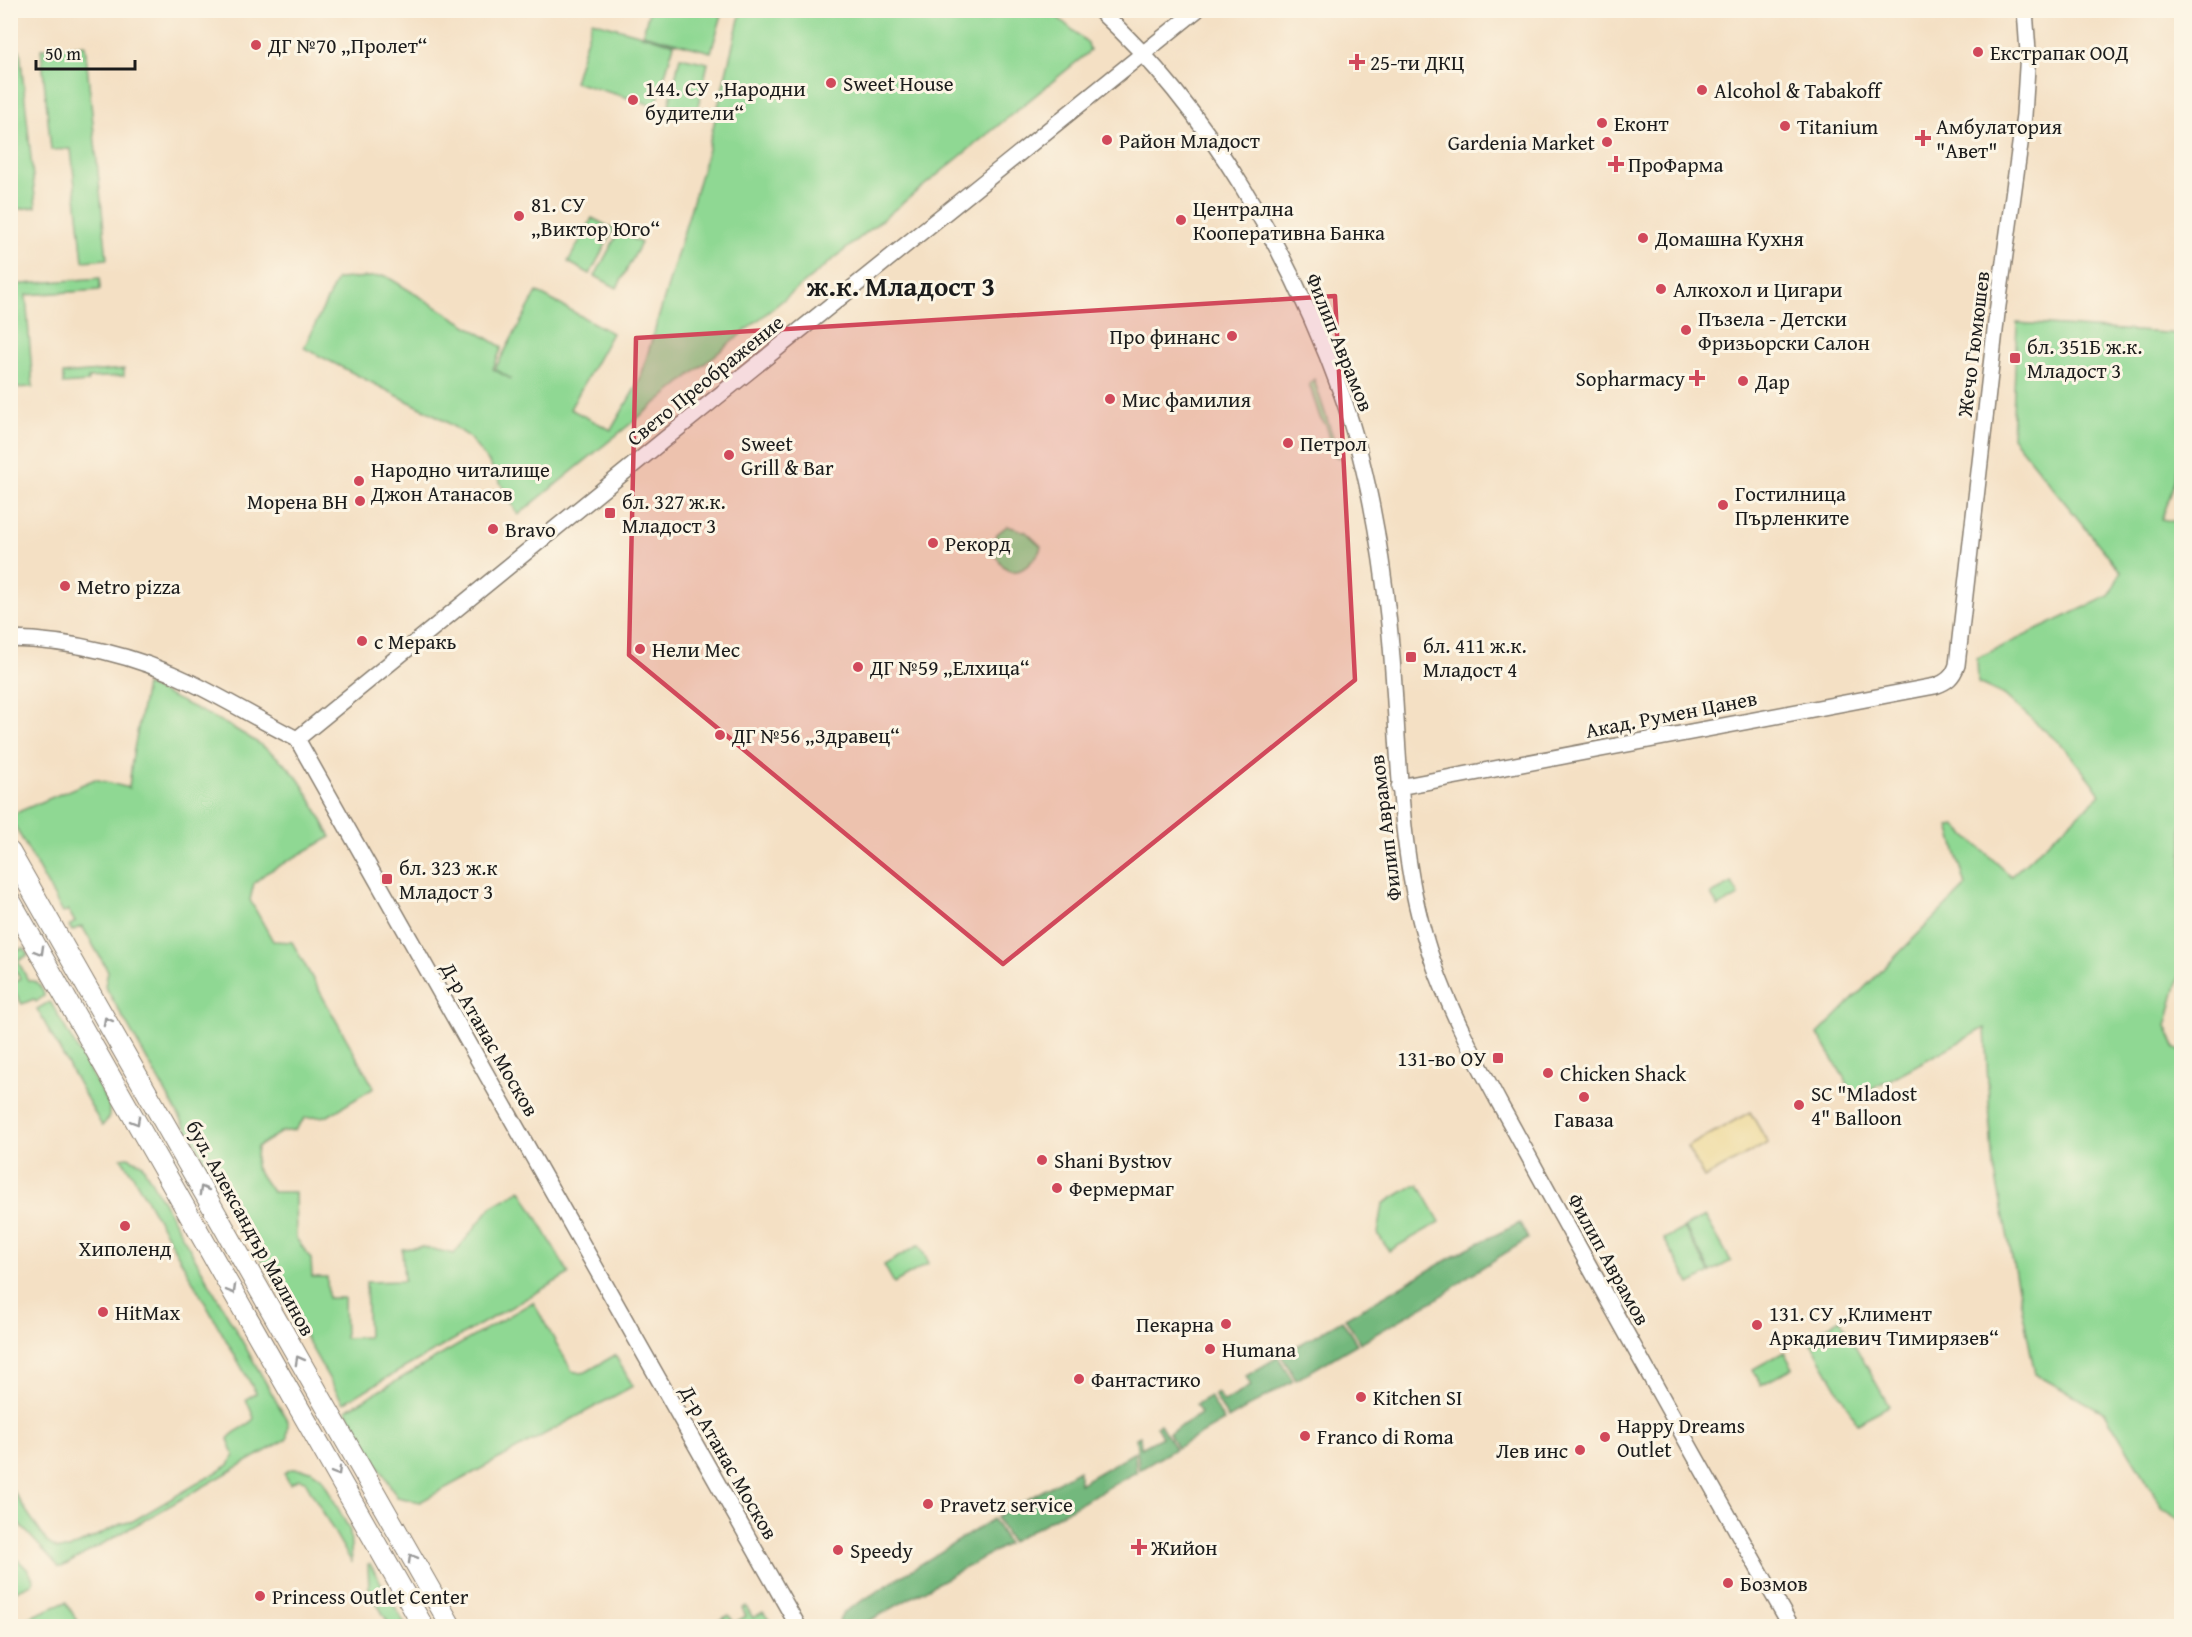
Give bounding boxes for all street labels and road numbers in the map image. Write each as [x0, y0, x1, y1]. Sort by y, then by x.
street label: Филип Аврамов [1298, 268, 1382, 416]
street label: Жечо Гюмюшев [1949, 269, 1997, 420]
street label: Свето Преображение [620, 307, 790, 453]
street label: Акад. Румен Цанев [1582, 682, 1760, 746]
street label: Филип Аврамов [1361, 753, 1409, 903]
street label: Д-р Атанас Москов [433, 955, 547, 1122]
street label: бул. Александър Малинов [179, 1114, 323, 1342]
street label: Филип Аврамов [1560, 1187, 1658, 1331]
street label: Д-р Атанас Москов [672, 1378, 786, 1545]

